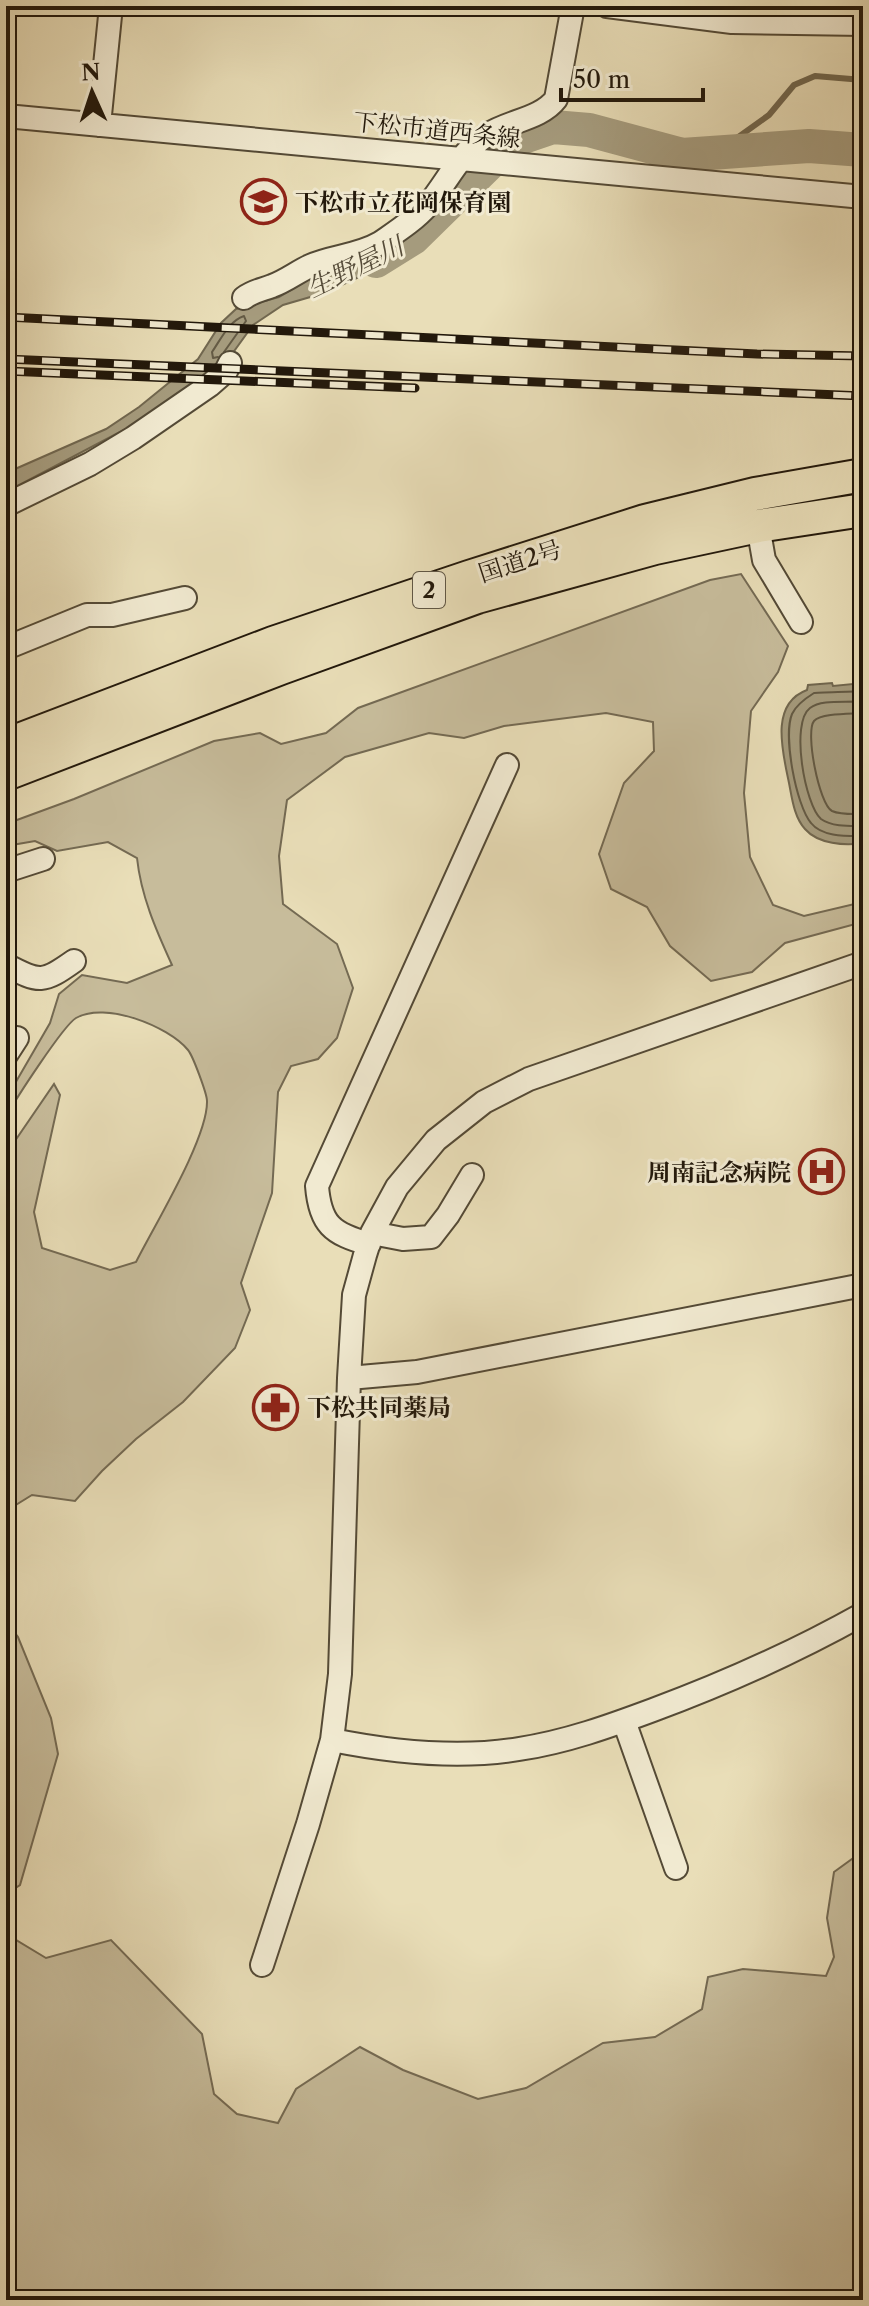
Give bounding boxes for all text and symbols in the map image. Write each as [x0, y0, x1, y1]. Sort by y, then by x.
north arrow [52, 52, 132, 132]
scale bar [561, 52, 703, 102]
text: N [81, 59, 101, 87]
text: 50 m [573, 65, 630, 94]
street label: 下松市道西条線 [352, 107, 522, 153]
school or university icon: 下松市立花岡保育園 [240, 178, 288, 226]
place label: 下松市立花岡保育園 [295, 188, 511, 217]
water label: 生野屋川 [301, 229, 411, 304]
street label: 国道2号 [475, 534, 565, 588]
road number: 2 [413, 572, 445, 608]
hospital icon: 周南記念病院 [798, 1148, 846, 1196]
place label: 周南記念病院 [647, 1158, 791, 1187]
pharmacy icon: 下松共同薬局 [252, 1383, 300, 1431]
place label: 下松共同薬局 [307, 1393, 451, 1422]

